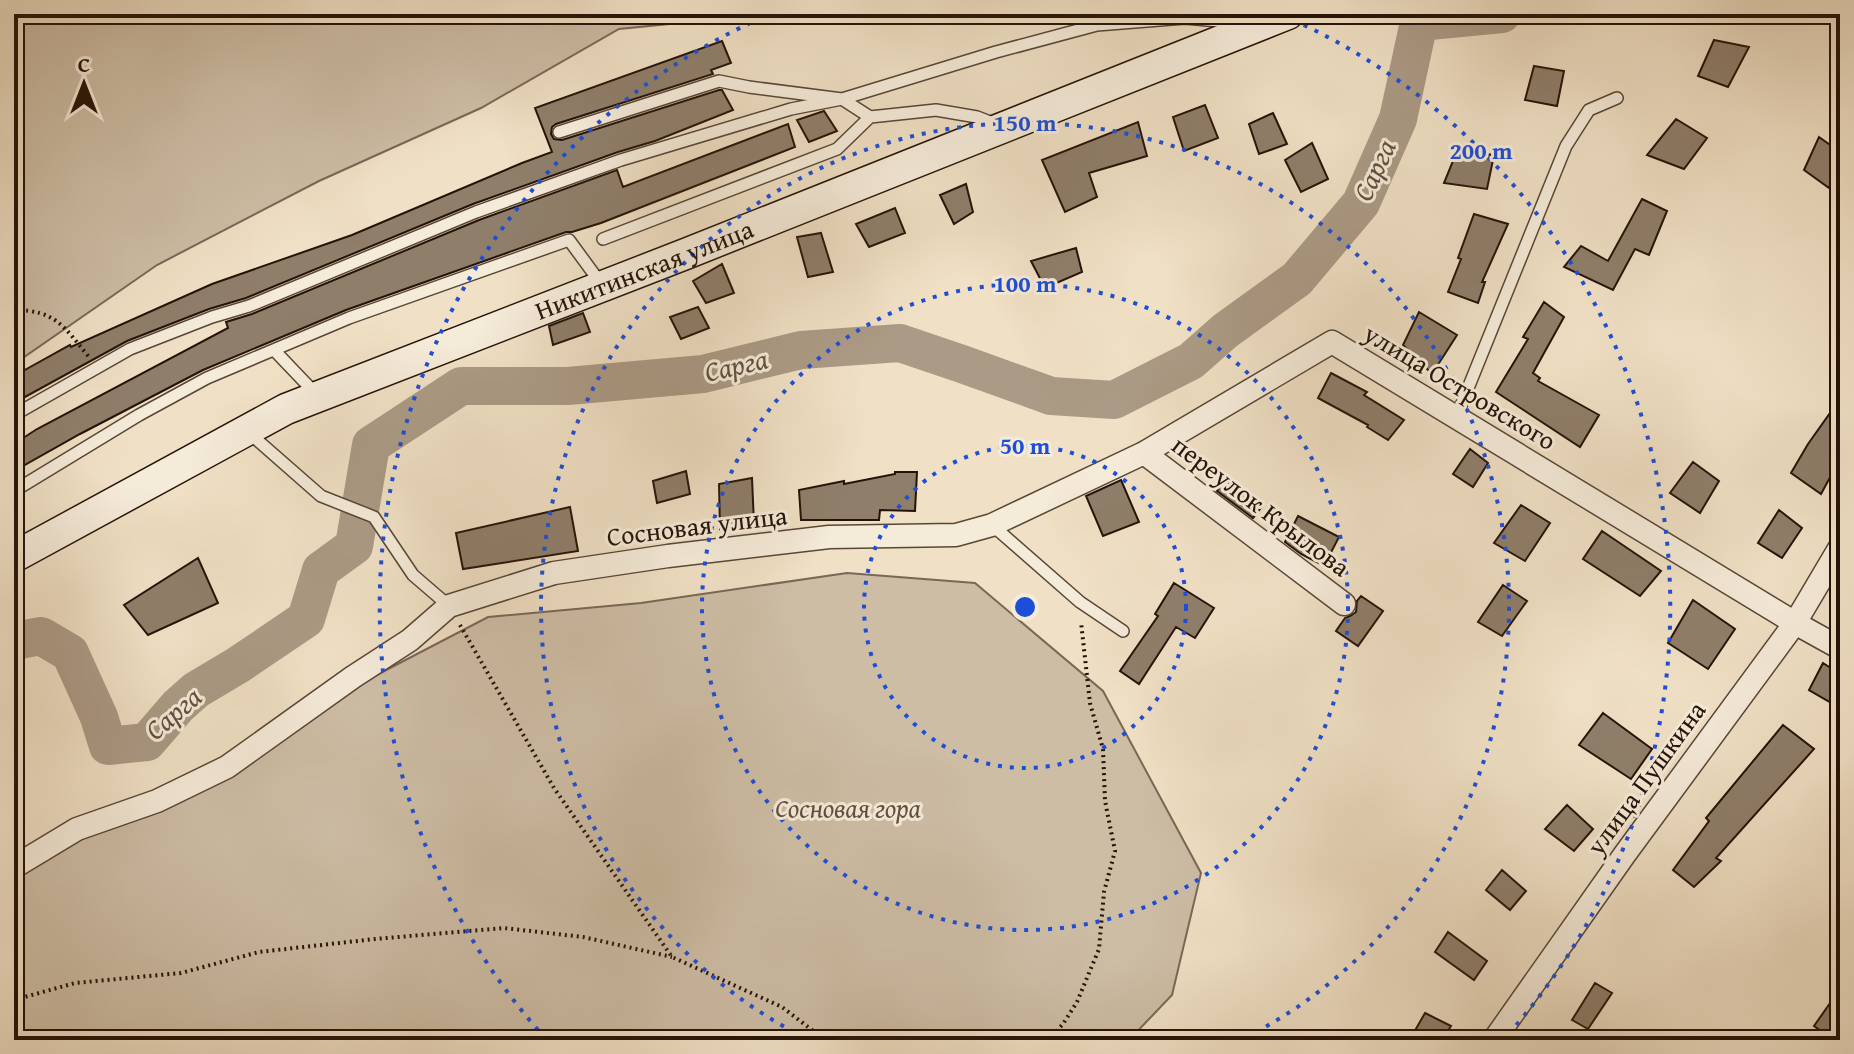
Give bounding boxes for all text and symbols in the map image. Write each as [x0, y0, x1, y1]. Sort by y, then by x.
north arrow [44, 44, 124, 124]
text: С [78, 48, 90, 80]
text: 150 m [993, 105, 1057, 140]
water label: Сарга [1342, 132, 1406, 207]
text: 200 m [1449, 133, 1513, 168]
street label: Никитинская улица [529, 209, 760, 330]
text: 100 m [993, 266, 1057, 301]
street label: улица Островского [1356, 313, 1564, 460]
water label: Сарга [700, 337, 772, 392]
street label: переулок Крылова [1164, 426, 1359, 586]
text: 50 m [1000, 428, 1051, 463]
street label: Сосновая улица [605, 495, 790, 556]
centre of rings [1011, 593, 1039, 621]
water label: Сарга [135, 676, 210, 749]
street label: улица Пушкина [1576, 692, 1715, 864]
park label: Сосновая гора [775, 788, 921, 827]

